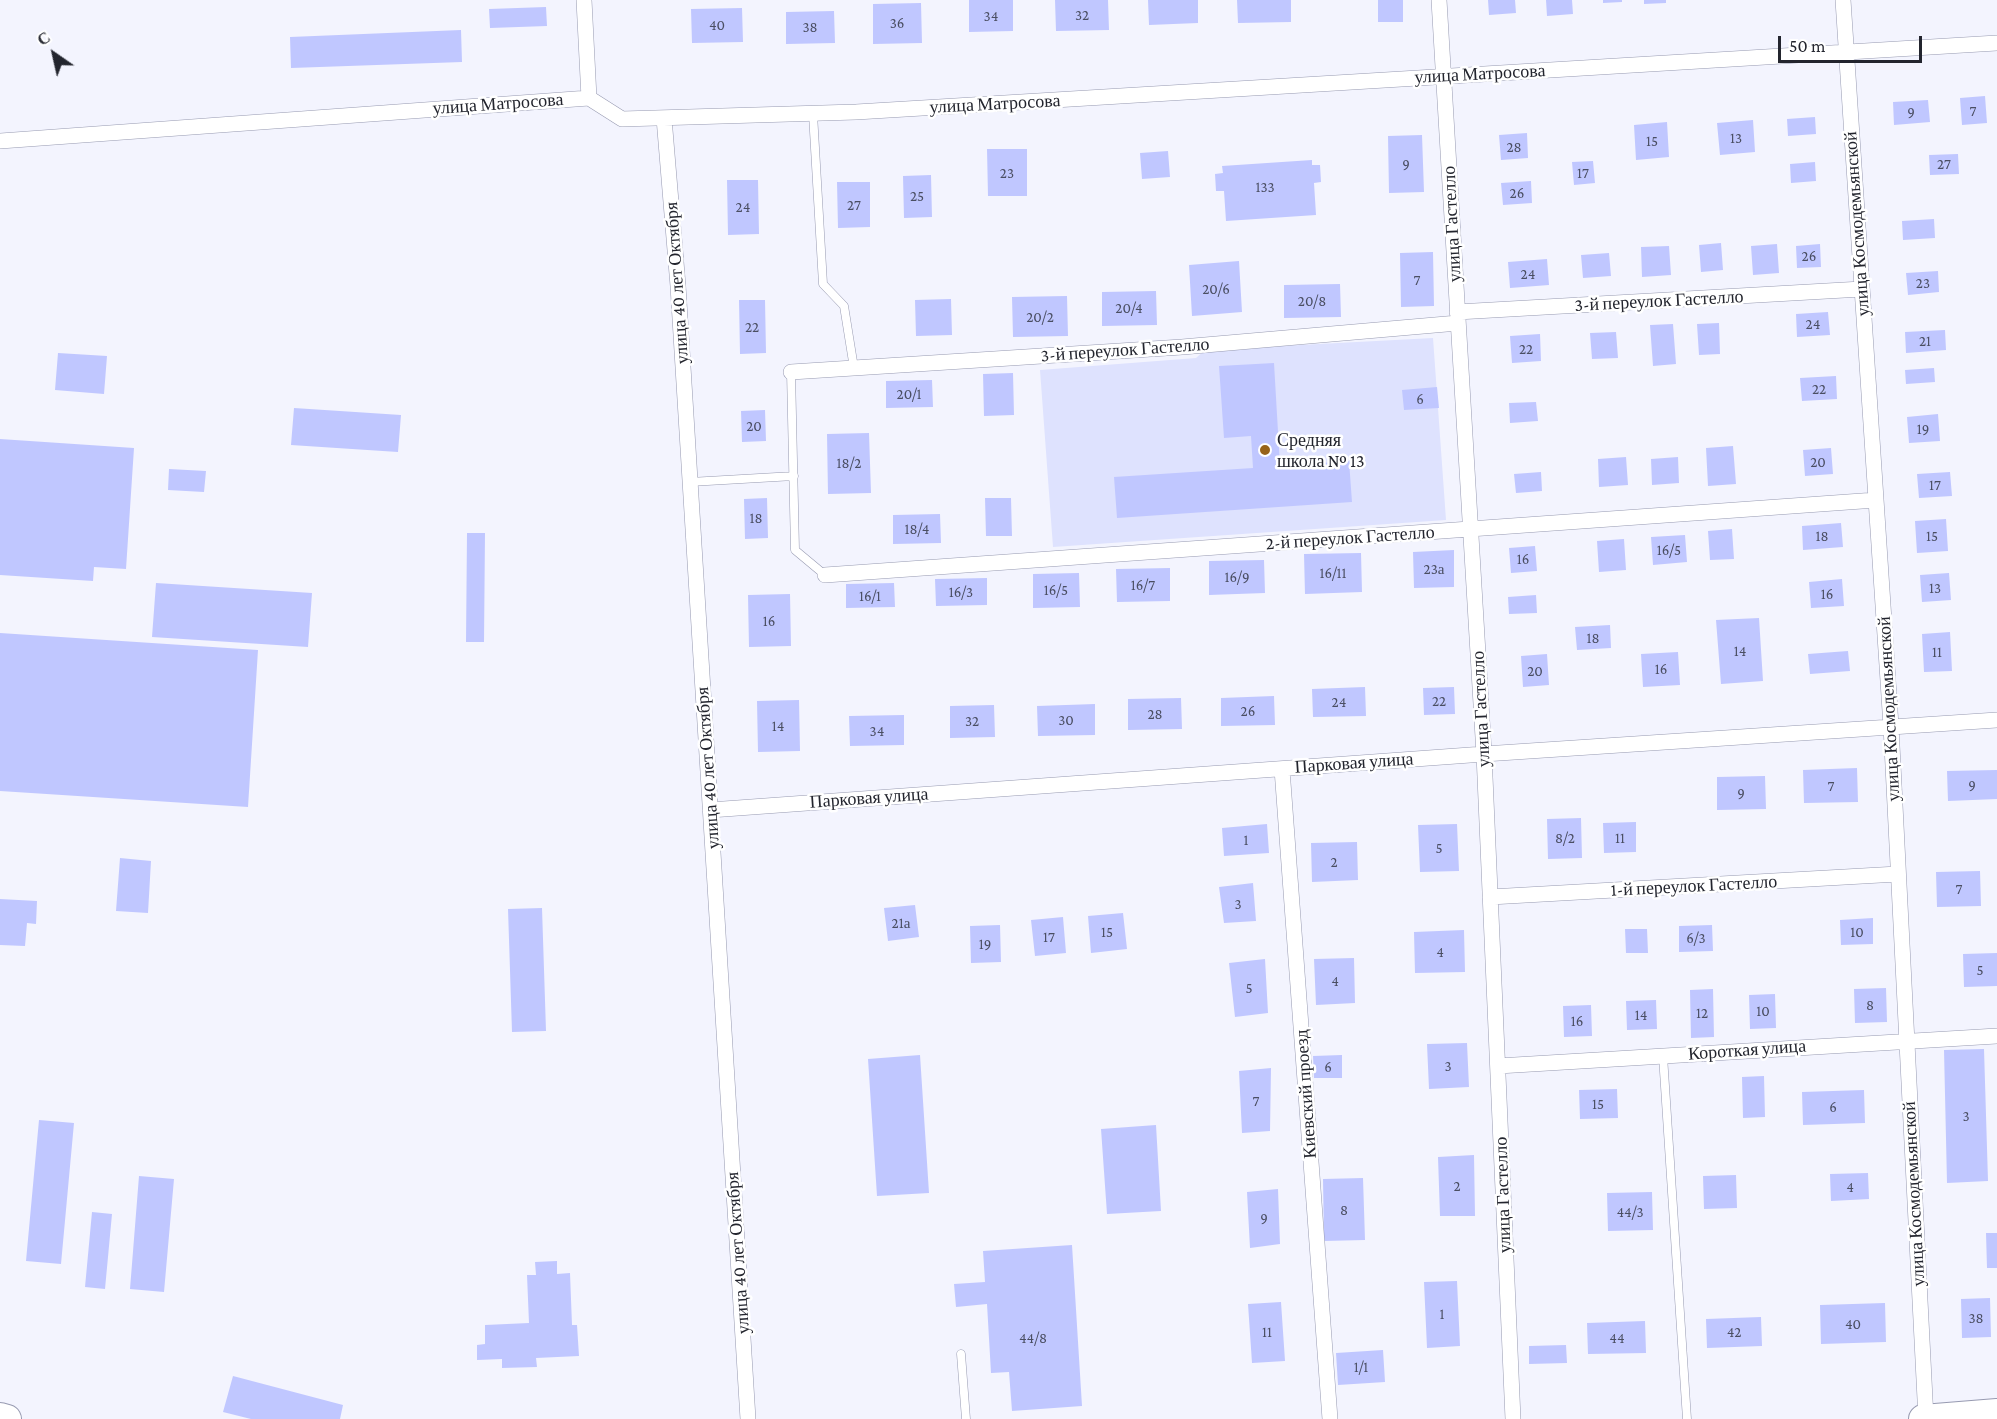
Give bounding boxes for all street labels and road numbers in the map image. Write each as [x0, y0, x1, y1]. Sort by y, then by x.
street label: улица Матросова [1414, 60, 1546, 88]
street label: улица Матросова [432, 89, 564, 119]
street label: улица Матросова [929, 90, 1061, 118]
street label: улица Космодемьянской [1840, 131, 1874, 317]
street label: улица Гастелло [1438, 165, 1466, 283]
street label: улица 40 лет Октября [661, 201, 693, 365]
street label: 3-й переулок Гастелло [1574, 286, 1744, 316]
street label: 3-й переулок Гастелло [1040, 333, 1210, 367]
street label: 2-й переулок Гастелло [1265, 521, 1435, 555]
street label: улица Космодемьянской [1873, 616, 1905, 802]
street label: улица Гастелло [1467, 650, 1495, 768]
street label: улица 40 лет Октября [692, 686, 724, 850]
street label: Парковая улица [1294, 748, 1414, 778]
street label: Парковая улица [809, 783, 929, 813]
street label: 1-й переулок Гастелло [1610, 871, 1778, 901]
street label: Киевский проезд [1291, 1029, 1321, 1159]
street label: Короткая улица [1687, 1035, 1807, 1065]
street label: улица Космодемьянской [1898, 1101, 1930, 1287]
street label: улица Гастелло [1490, 1136, 1516, 1254]
street label: улица 40 лет Октября [722, 1171, 754, 1335]

